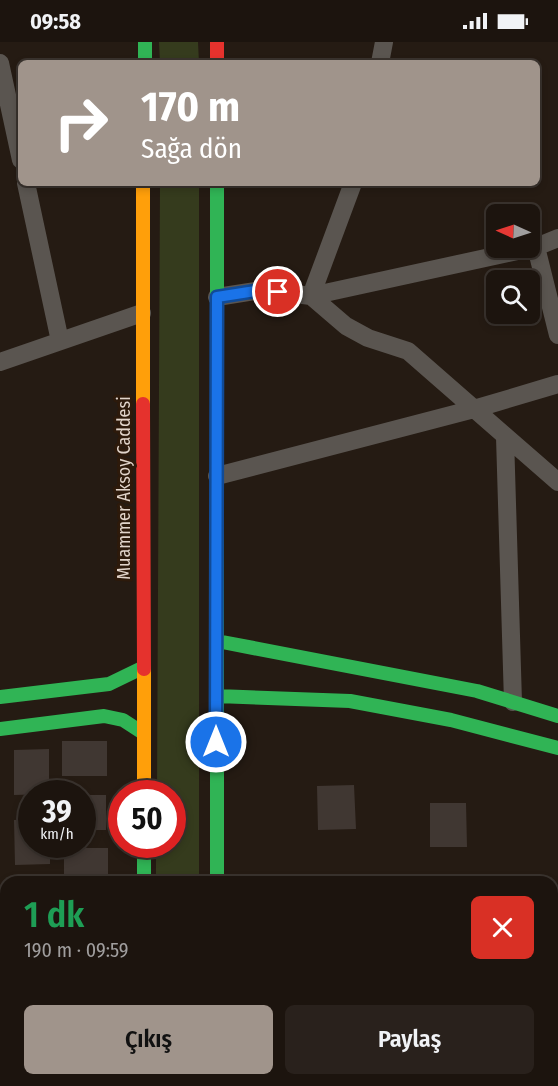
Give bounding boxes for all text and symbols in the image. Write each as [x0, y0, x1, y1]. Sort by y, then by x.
text: 09:58 [30, 8, 81, 35]
text: 170 m [141, 82, 240, 132]
icon: right [42, 84, 120, 162]
text: Sağa dön [141, 133, 242, 165]
north arrow [486, 204, 540, 258]
map controls [486, 204, 540, 324]
pin [252, 266, 303, 317]
button: search [486, 270, 540, 324]
icon: arrive [261, 275, 294, 308]
street label: Muammer Aksoy Caddesi [113, 396, 135, 580]
position arrow [184, 710, 248, 774]
speed limit sign: 50 [108, 780, 186, 858]
text: 39 [42, 794, 72, 830]
text: km/h [40, 825, 74, 843]
text: 1 dk [24, 893, 84, 937]
button: close [471, 896, 534, 959]
text: 190 m · 09:59 [24, 938, 129, 962]
button: Çıkış [24, 1005, 273, 1074]
button: Paylaş [285, 1005, 534, 1074]

